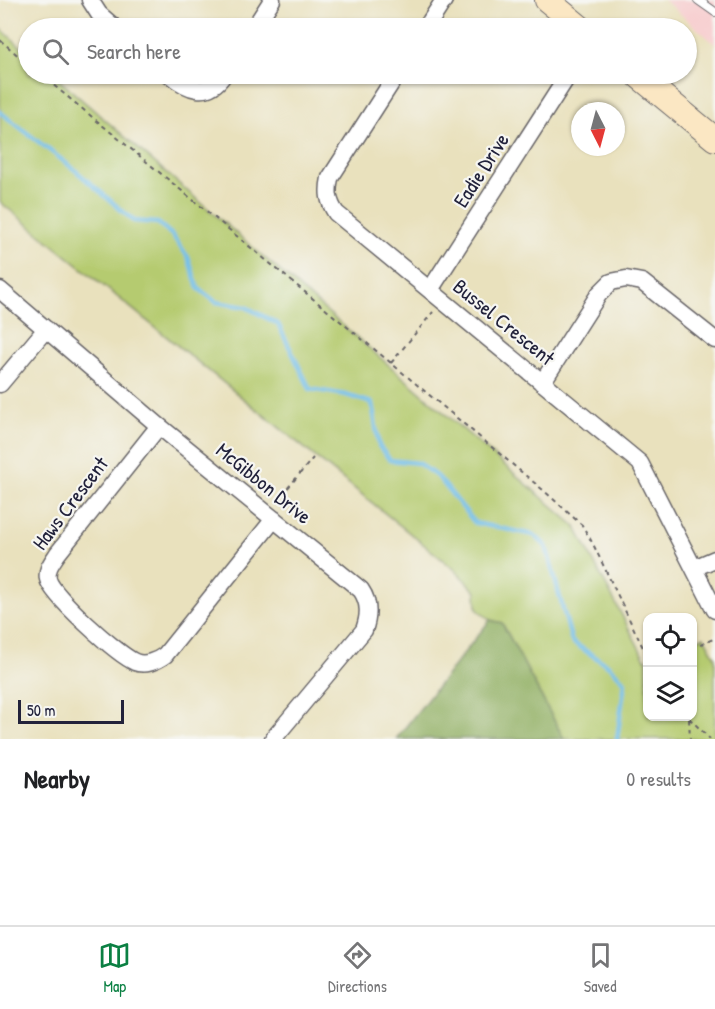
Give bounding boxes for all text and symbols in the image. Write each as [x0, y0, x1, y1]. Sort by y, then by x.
search box [18, 18, 697, 84]
icon: search [39, 35, 72, 68]
text: Search here [87, 36, 181, 66]
north arrow [571, 102, 625, 156]
street label: Eadie Drive [446, 127, 516, 213]
street label: Bussel Crescent [447, 272, 562, 373]
street label: McGibbon Drive [210, 436, 318, 530]
street label: Haws Crescent [25, 450, 115, 556]
map controls [643, 613, 697, 721]
button: locate [643, 613, 697, 667]
button: layers [643, 667, 697, 721]
scale bar [18, 697, 124, 724]
text: 50 m [27, 699, 56, 721]
text: Nearby [24, 761, 90, 796]
text: 0 results [626, 765, 691, 792]
tab: Map [98, 939, 131, 997]
tab: Directions [328, 939, 387, 997]
tab: Saved [584, 939, 617, 997]

